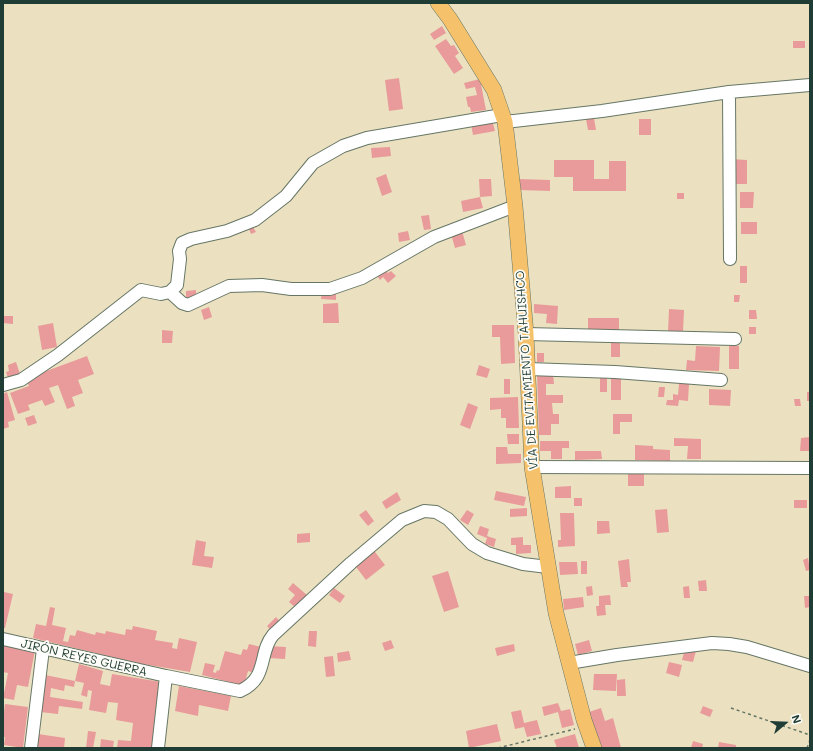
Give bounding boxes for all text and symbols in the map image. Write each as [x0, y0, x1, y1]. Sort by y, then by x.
street label: VÍA DE EVITAMIENTO TAHUISHCO [513, 270, 541, 470]
street label: JIRÓN REYES GUERRA [19, 636, 149, 680]
north arrow [765, 703, 805, 743]
text: N [788, 713, 805, 725]

